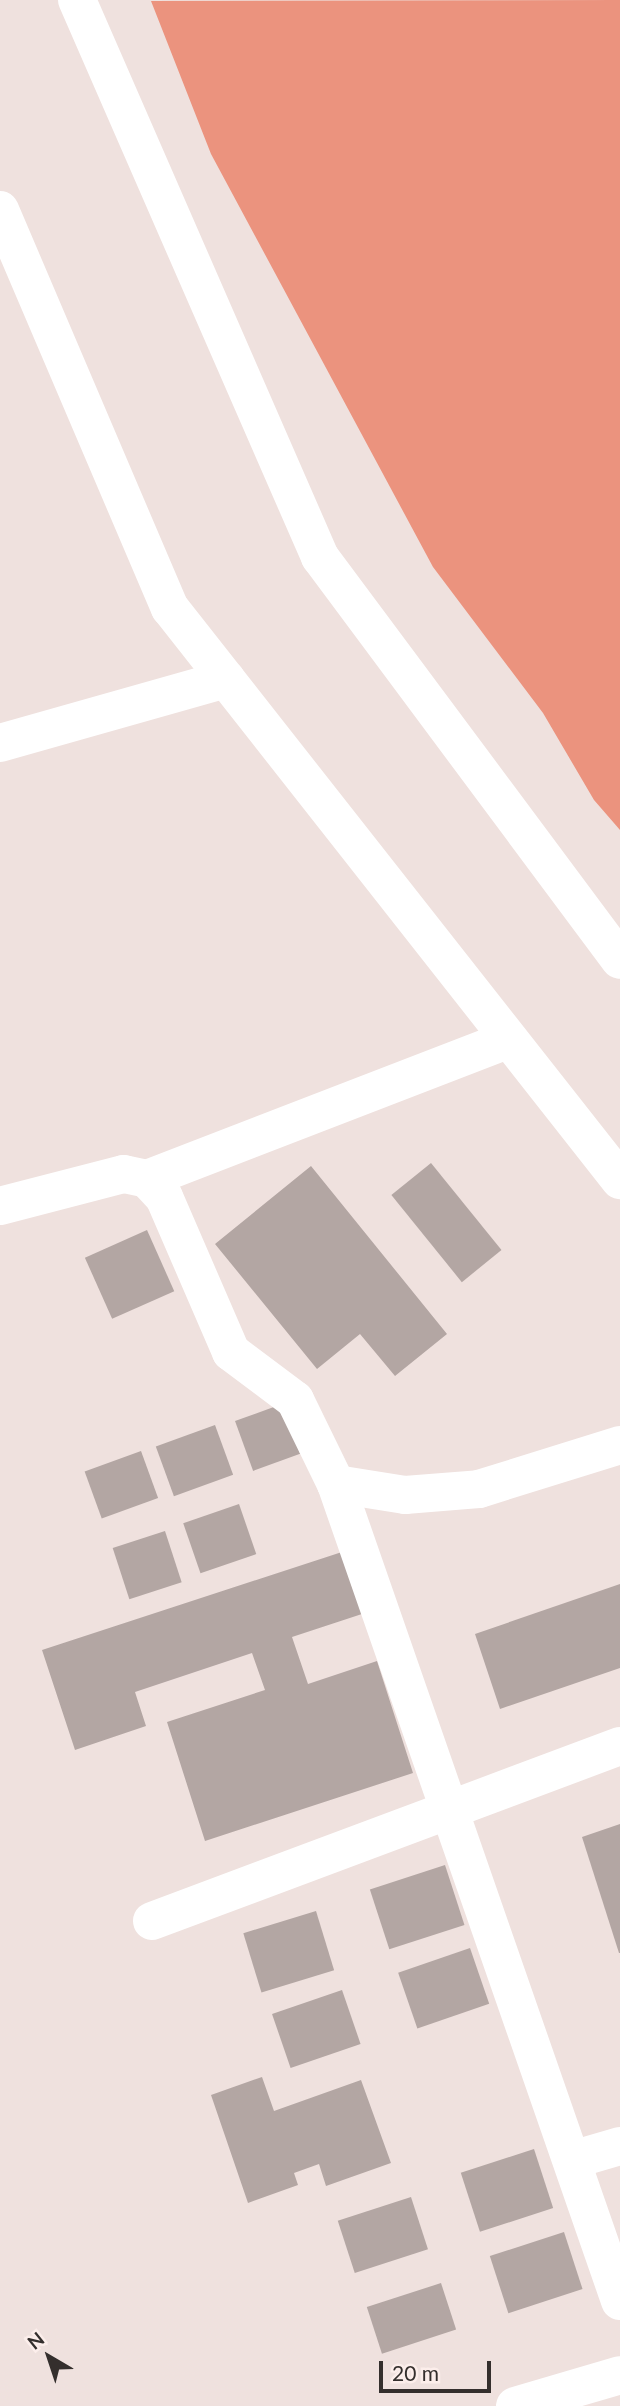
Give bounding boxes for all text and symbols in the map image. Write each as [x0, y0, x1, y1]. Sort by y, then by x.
north arrow [14, 2322, 84, 2392]
text: N [23, 2327, 48, 2354]
scale bar [382, 2346, 494, 2390]
text: 20 m [392, 2360, 439, 2385]

